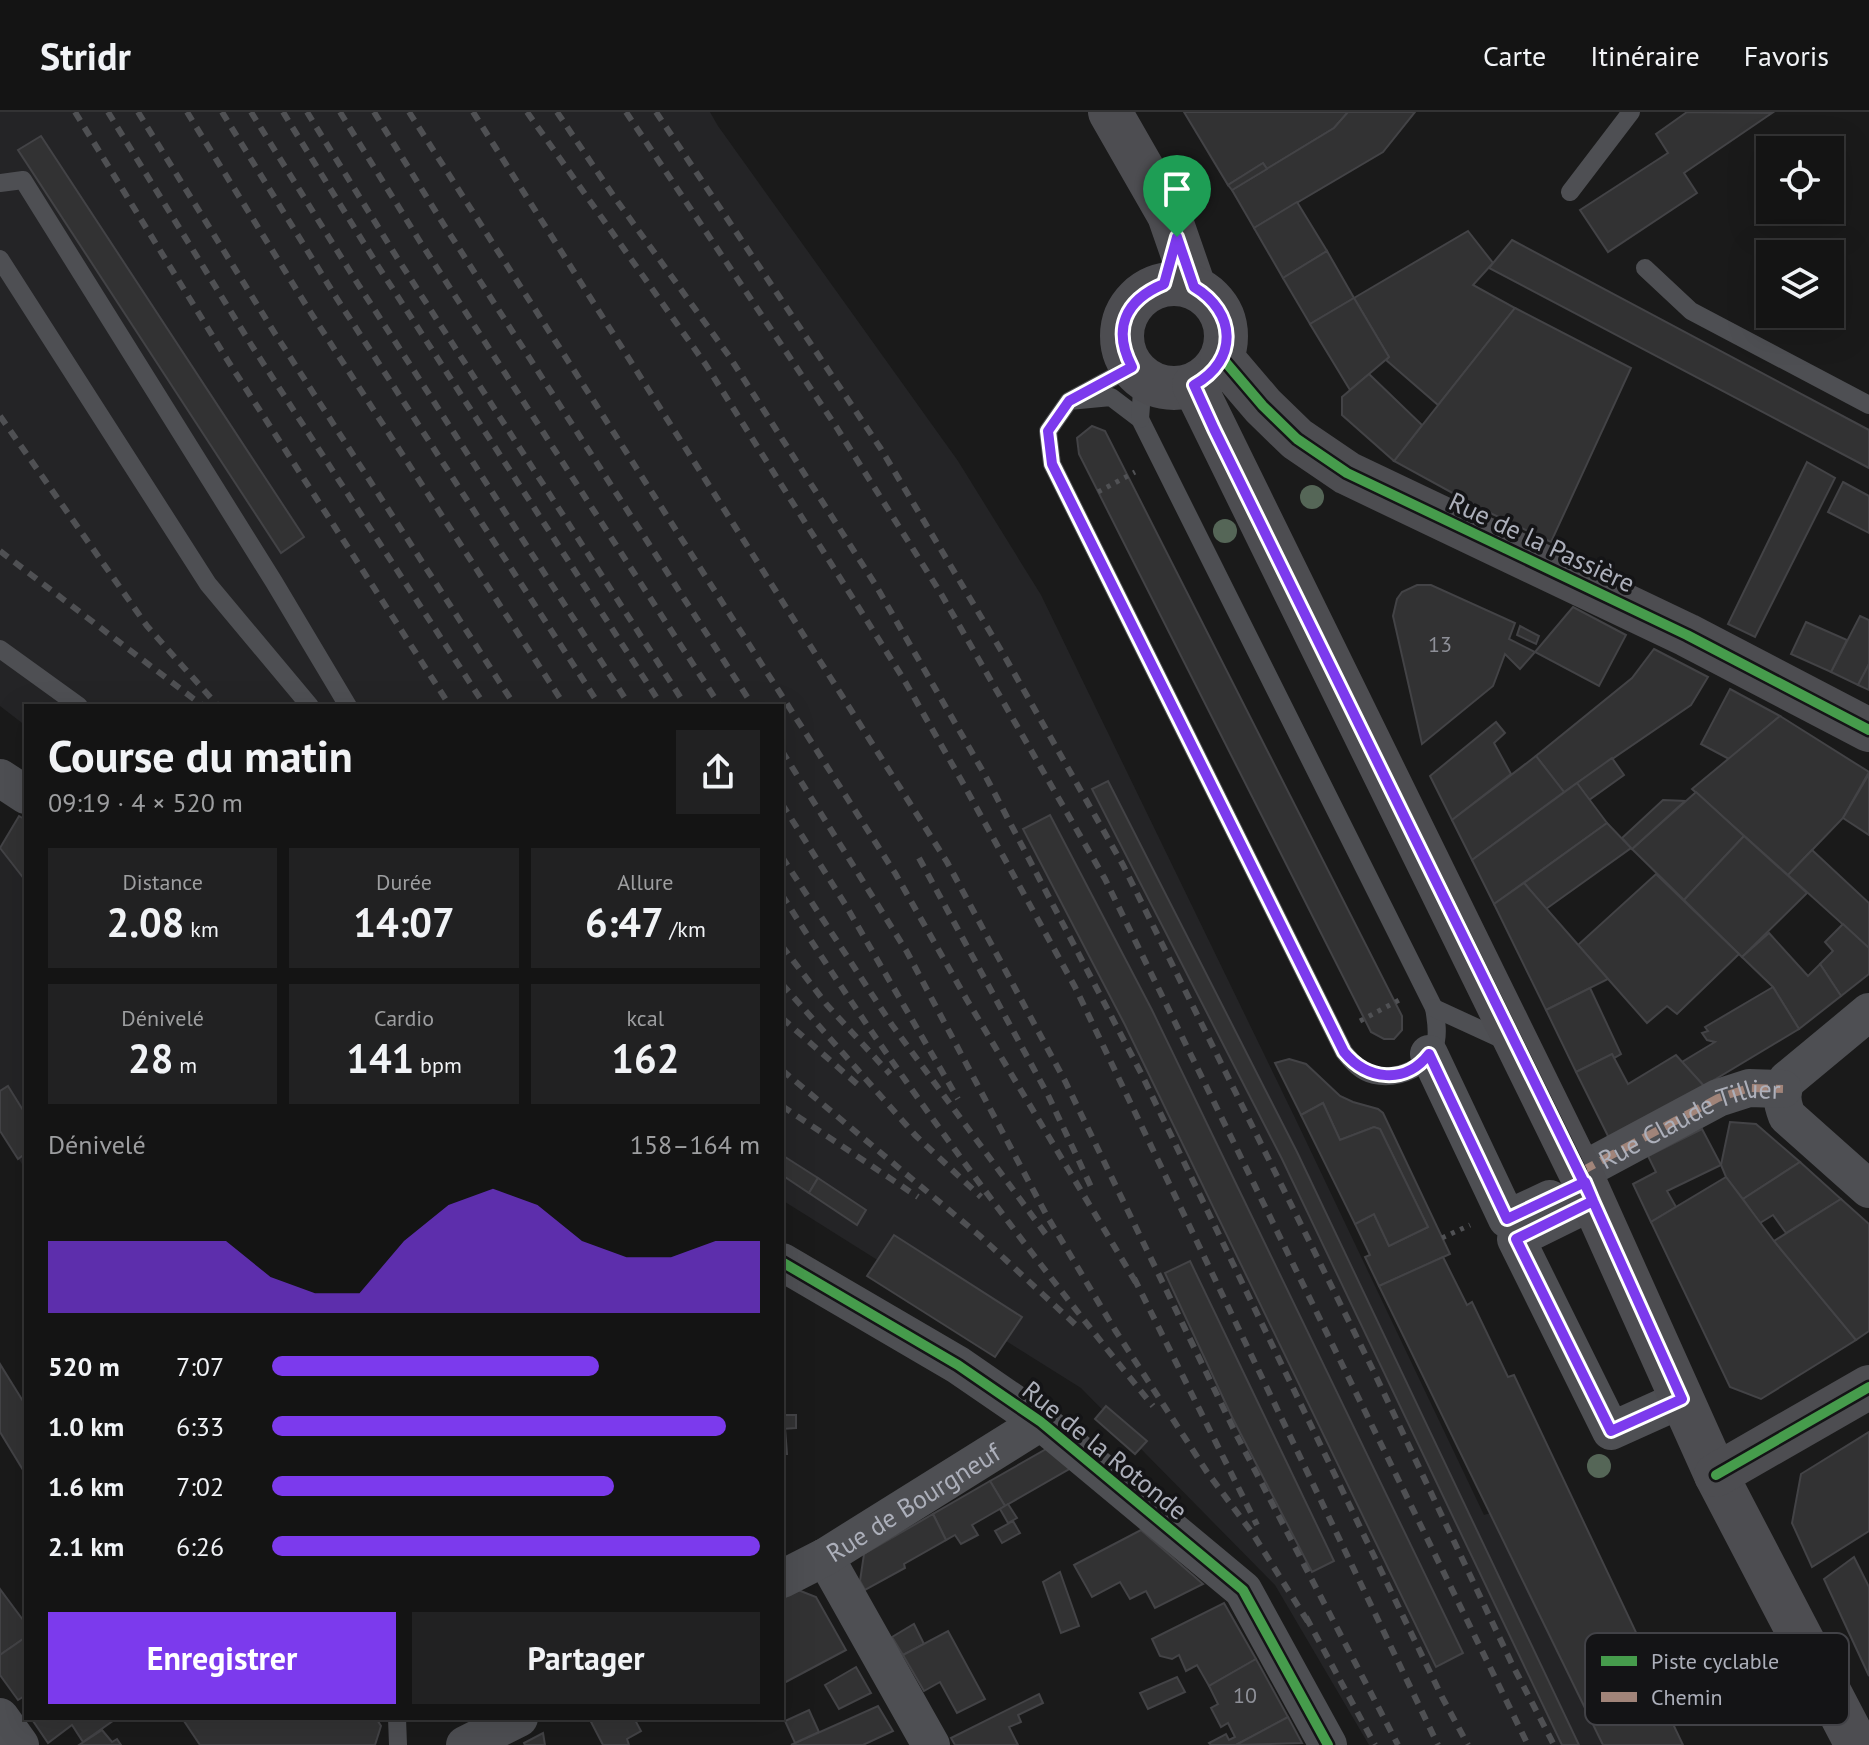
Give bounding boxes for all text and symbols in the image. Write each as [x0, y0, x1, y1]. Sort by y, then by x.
text: Stridr [40, 31, 131, 80]
text: Carte [1483, 37, 1546, 74]
text: Itinéraire [1590, 37, 1700, 74]
text: Favoris [1744, 37, 1829, 74]
map controls [1756, 136, 1844, 328]
button: locate [1756, 136, 1844, 224]
pin [1143, 155, 1211, 237]
icon: arrive [1155, 167, 1199, 211]
button: layers [1756, 240, 1844, 328]
street label: Rue de la Passière [1444, 484, 1640, 600]
house number: 13 [1428, 630, 1452, 658]
text: Course du matin [48, 727, 353, 784]
button: share [676, 730, 760, 814]
text: 09:19 · 4 × 520 m [48, 786, 243, 819]
text: Distance [122, 868, 203, 896]
text: Durée [376, 868, 432, 896]
text: Allure [617, 868, 673, 896]
text: 2.08 [107, 896, 184, 948]
text: 14:07 [353, 896, 455, 948]
text: 6:47 [585, 896, 664, 948]
text: km [184, 915, 219, 943]
text: /km [664, 915, 706, 943]
text: Dénivelé [121, 1004, 204, 1032]
text: Cardio [374, 1004, 434, 1032]
text: kcal [627, 1004, 664, 1032]
text: 28 [128, 1032, 173, 1084]
text: 141 [346, 1032, 414, 1084]
text: 162 [611, 1032, 679, 1084]
text: m [173, 1051, 197, 1079]
text: bpm [414, 1051, 462, 1079]
street label: Rue Claude Tillier [1593, 1071, 1781, 1176]
text: Dénivelé [48, 1128, 146, 1161]
text: 158–164 m [630, 1128, 760, 1161]
text: 520 m [48, 1350, 120, 1383]
text: 7:07 [176, 1350, 224, 1383]
street label: Rue de la Rotonde [1016, 1373, 1194, 1527]
text: 1.0 km [48, 1410, 124, 1443]
text: 6:33 [176, 1410, 224, 1443]
street label: Rue de Bourgneuf [820, 1434, 1008, 1569]
text: 1.6 km [48, 1470, 124, 1503]
text: 7:02 [176, 1470, 224, 1503]
text: 2.1 km [48, 1530, 124, 1563]
text: 6:26 [176, 1530, 224, 1563]
button: Enregistrer [48, 1612, 396, 1704]
button: Partager [412, 1612, 760, 1704]
legend [1585, 1633, 1849, 1725]
text: Piste cyclable [1651, 1647, 1779, 1675]
house number: 10 [1233, 1681, 1257, 1709]
text: Chemin [1651, 1683, 1723, 1711]

